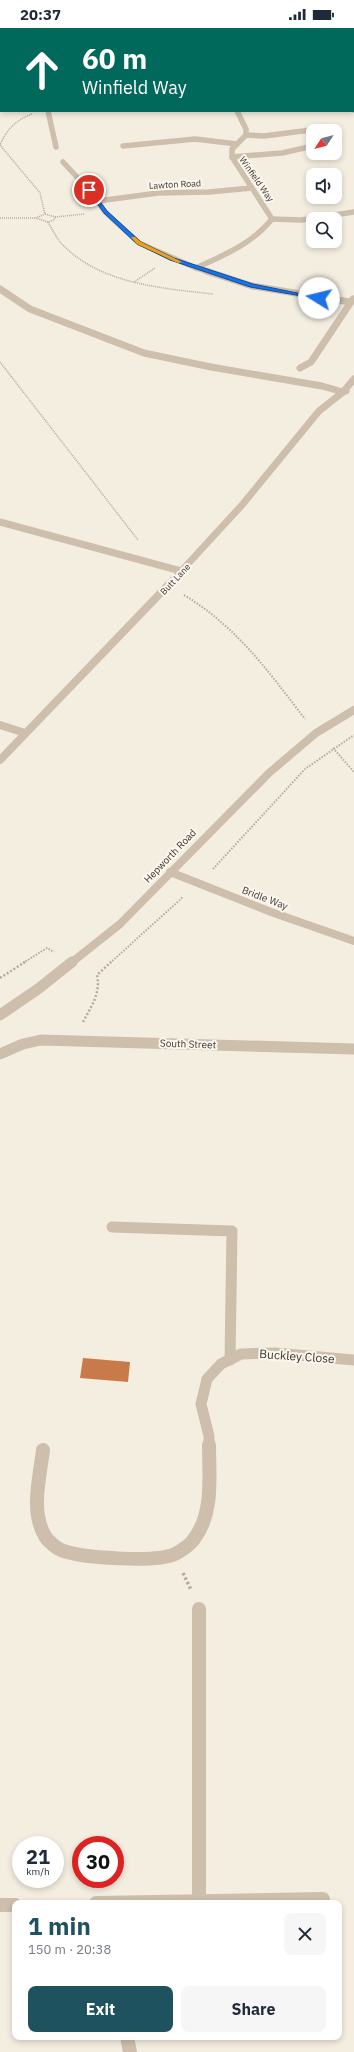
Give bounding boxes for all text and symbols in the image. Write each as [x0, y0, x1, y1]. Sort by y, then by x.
text: 20:37 [20, 5, 61, 24]
text: 60 m [82, 40, 147, 77]
icon: ahead [16, 44, 68, 96]
text: Winfield Way [82, 76, 187, 99]
north arrow [306, 124, 342, 160]
map controls [306, 124, 342, 248]
street label: Winfield Way [237, 154, 277, 204]
button: sound [306, 168, 342, 204]
pin [72, 173, 106, 207]
street label: Lawton Road [149, 177, 201, 191]
icon: arrive [78, 179, 100, 201]
button: search [306, 212, 342, 248]
position arrow [298, 277, 340, 319]
street label: Butt Lane [158, 561, 192, 597]
street label: Hepworth Road [141, 826, 199, 886]
street label: Bridle Way [240, 883, 290, 913]
street label: South Street [160, 1037, 217, 1051]
street label: Buckley Close [259, 1346, 336, 1366]
speed limit sign: 30 [72, 1836, 124, 1888]
text: 21 [26, 1843, 50, 1870]
text: km/h [26, 1865, 50, 1878]
text: 1 min [28, 1910, 91, 1942]
button: close [284, 1913, 326, 1955]
text: 150 m · 20:38 [28, 1941, 111, 1958]
button: Exit [28, 1986, 173, 2032]
button: Share [181, 1986, 326, 2032]

